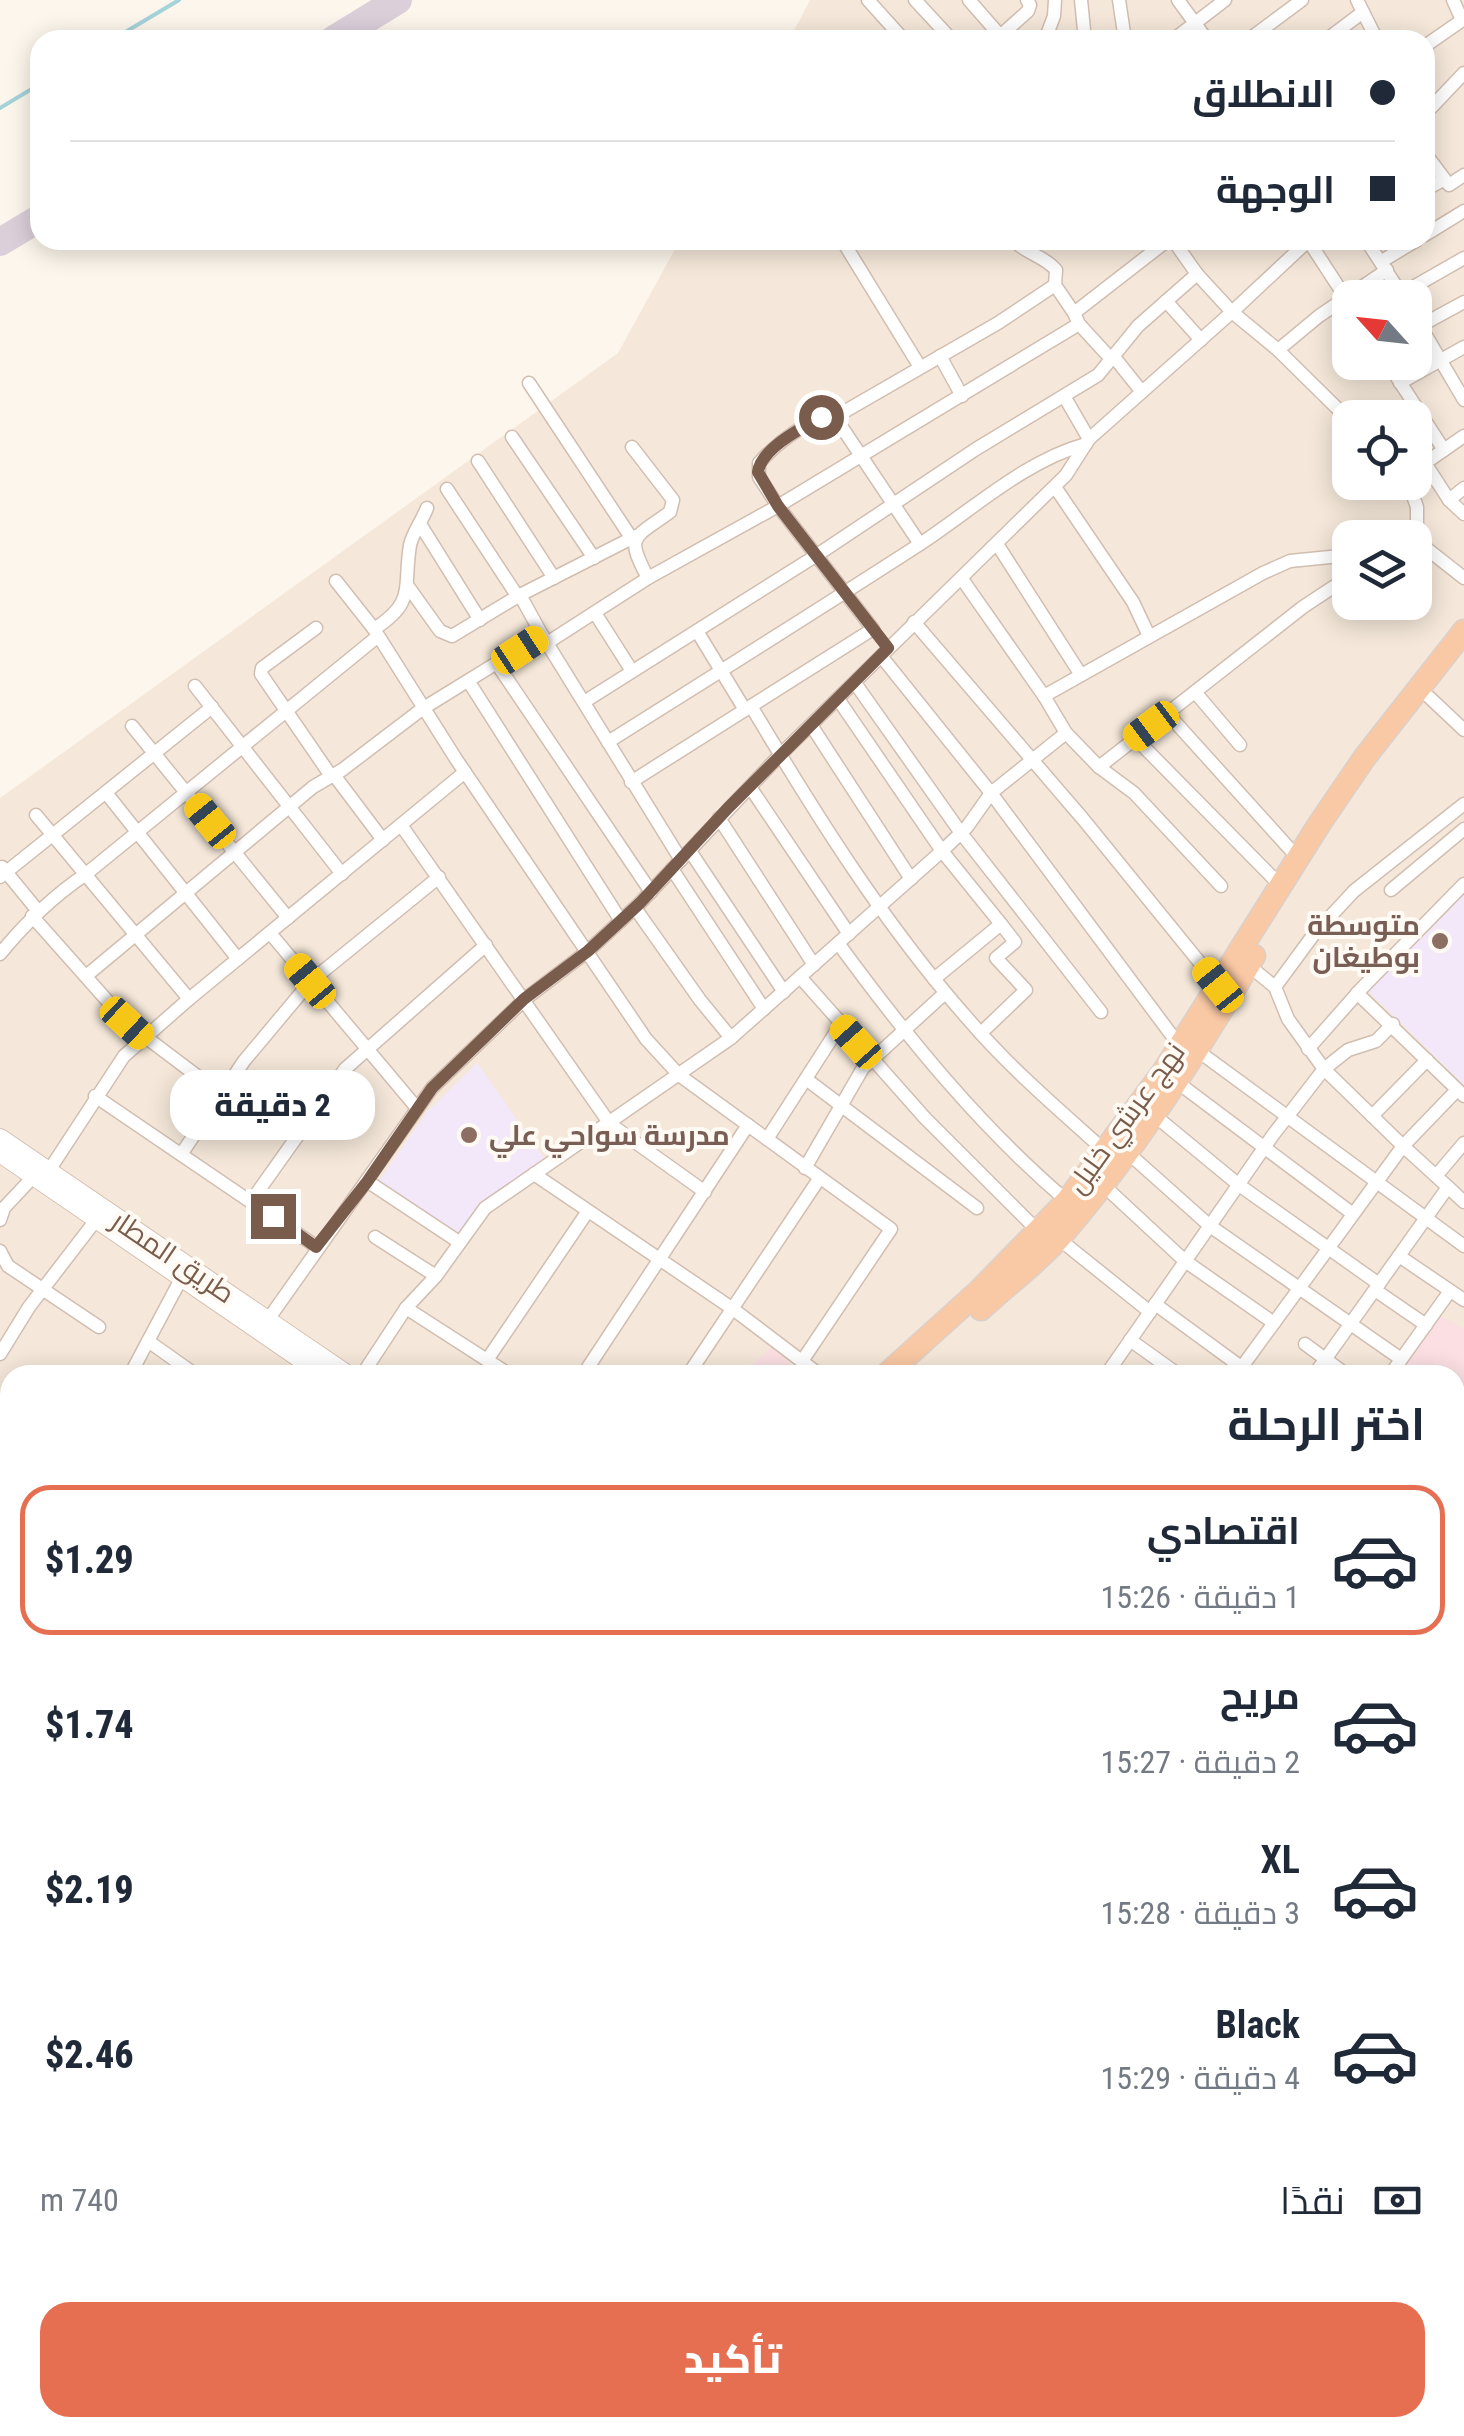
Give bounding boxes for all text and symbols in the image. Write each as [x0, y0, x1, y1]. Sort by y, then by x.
text: الانطلاق [1192, 72, 1335, 116]
text: الوجهة [1216, 168, 1335, 212]
north arrow [1332, 280, 1432, 380]
map controls [1332, 280, 1432, 620]
route start [799, 395, 844, 440]
button: locate [1332, 400, 1432, 500]
button: layers [1332, 520, 1432, 620]
car [487, 621, 553, 679]
car [1118, 696, 1184, 756]
car [179, 788, 241, 854]
place label: متوسطة بوطيغان [1307, 909, 1420, 974]
marker: متوسطة بوطيغان [1429, 930, 1451, 952]
car [279, 948, 341, 1014]
car [1187, 952, 1249, 1018]
car [95, 992, 159, 1054]
car [825, 1010, 887, 1074]
street label: نهج عرشي خليل [1060, 1036, 1195, 1202]
callout: 2 دقيقة [170, 1071, 376, 1141]
text: 2 دقيقة [214, 1086, 331, 1124]
place label: مدرسة سواحي علي [489, 1119, 730, 1158]
marker: مدرسة سواحي علي [458, 1124, 480, 1146]
route end [251, 1194, 296, 1239]
street label: طريق المطار [104, 1203, 241, 1310]
text: اختر الرحلة [1228, 1398, 1425, 1451]
text: اقتصادي [1147, 1509, 1300, 1553]
icon: car [1330, 1515, 1420, 1605]
text: $1.29 [45, 1538, 134, 1582]
text: 1 دقيقة · 15:26 [1100, 1578, 1300, 1616]
text: مريح [1220, 1674, 1300, 1718]
icon: car [1330, 1680, 1420, 1770]
text: $1.74 [45, 1703, 134, 1747]
text: 2 دقيقة · 15:27 [1100, 1743, 1300, 1781]
text: XL [1261, 1838, 1300, 1882]
icon: car [1330, 1845, 1420, 1935]
text: $2.19 [45, 1868, 134, 1912]
text: 3 دقيقة · 15:28 [1100, 1894, 1300, 1932]
text: Black [1216, 2003, 1300, 2047]
icon: car [1330, 2010, 1420, 2100]
text: $2.46 [45, 2033, 134, 2077]
text: 4 دقيقة · 15:29 [1100, 2059, 1300, 2097]
icon: cash [1370, 2173, 1425, 2228]
text: نقدًا [1280, 2179, 1345, 2223]
text: 740 m [40, 2181, 119, 2219]
button: تأكيد [40, 2302, 1425, 2417]

